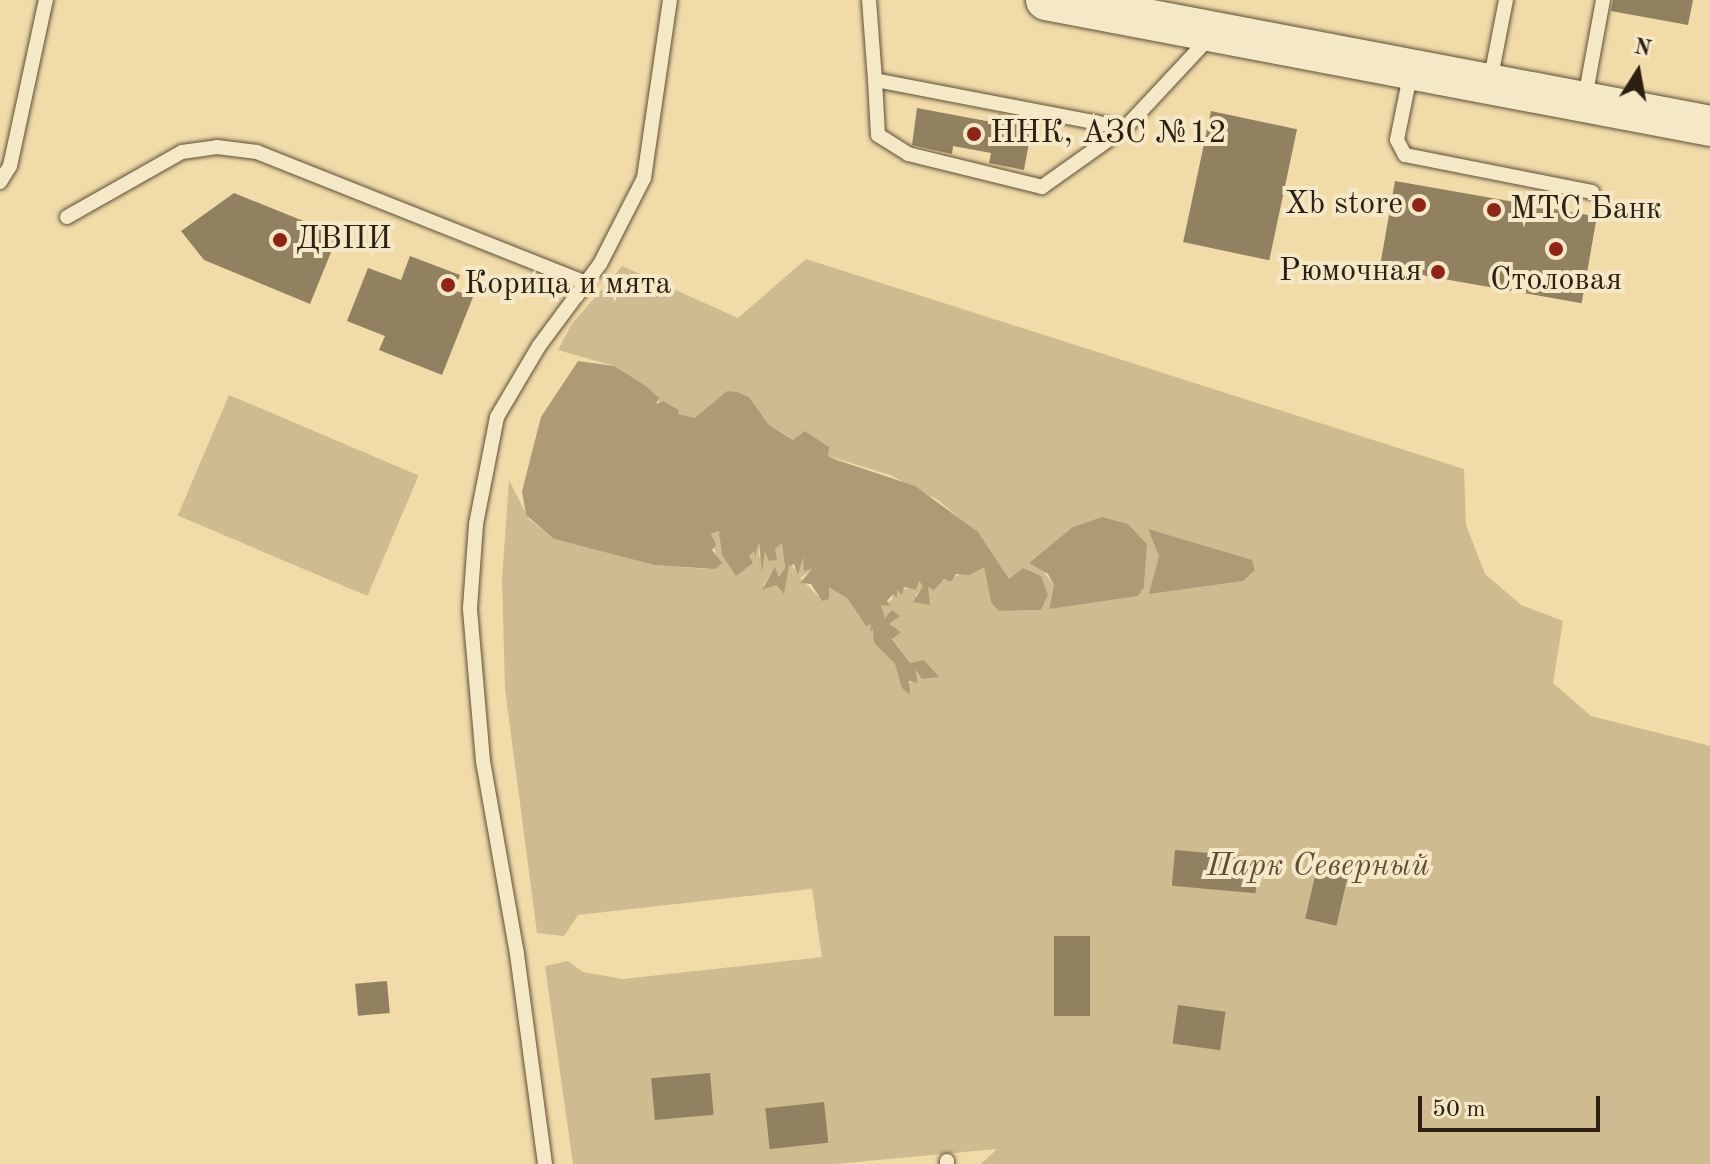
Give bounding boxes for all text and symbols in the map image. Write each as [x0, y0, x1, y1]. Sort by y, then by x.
north arrow [1598, 32, 1678, 112]
text: N [1632, 36, 1653, 61]
place label: ННК, АЗС №12 [990, 115, 1227, 153]
marker: ННК, АЗС №12 [965, 125, 983, 143]
place label: Xb store [1285, 186, 1403, 224]
place label: МТС Банк [1510, 191, 1662, 229]
marker: Xb store [1410, 196, 1428, 214]
marker: МТС Банк [1485, 201, 1503, 219]
place label: ДВПИ [296, 221, 392, 259]
marker: ДВПИ [271, 231, 289, 249]
marker: Столовая [1547, 240, 1565, 258]
place label: Рюмочная [1279, 253, 1422, 291]
place label: Столовая [1490, 262, 1622, 300]
marker: Рюмочная [1429, 263, 1447, 281]
place label: Корица и мята [464, 266, 671, 304]
marker: Корица и мята [439, 276, 457, 294]
park label: Парк Северный [1207, 848, 1429, 886]
scale bar [1422, 1080, 1604, 1130]
text: 50 m [1432, 1098, 1486, 1122]

